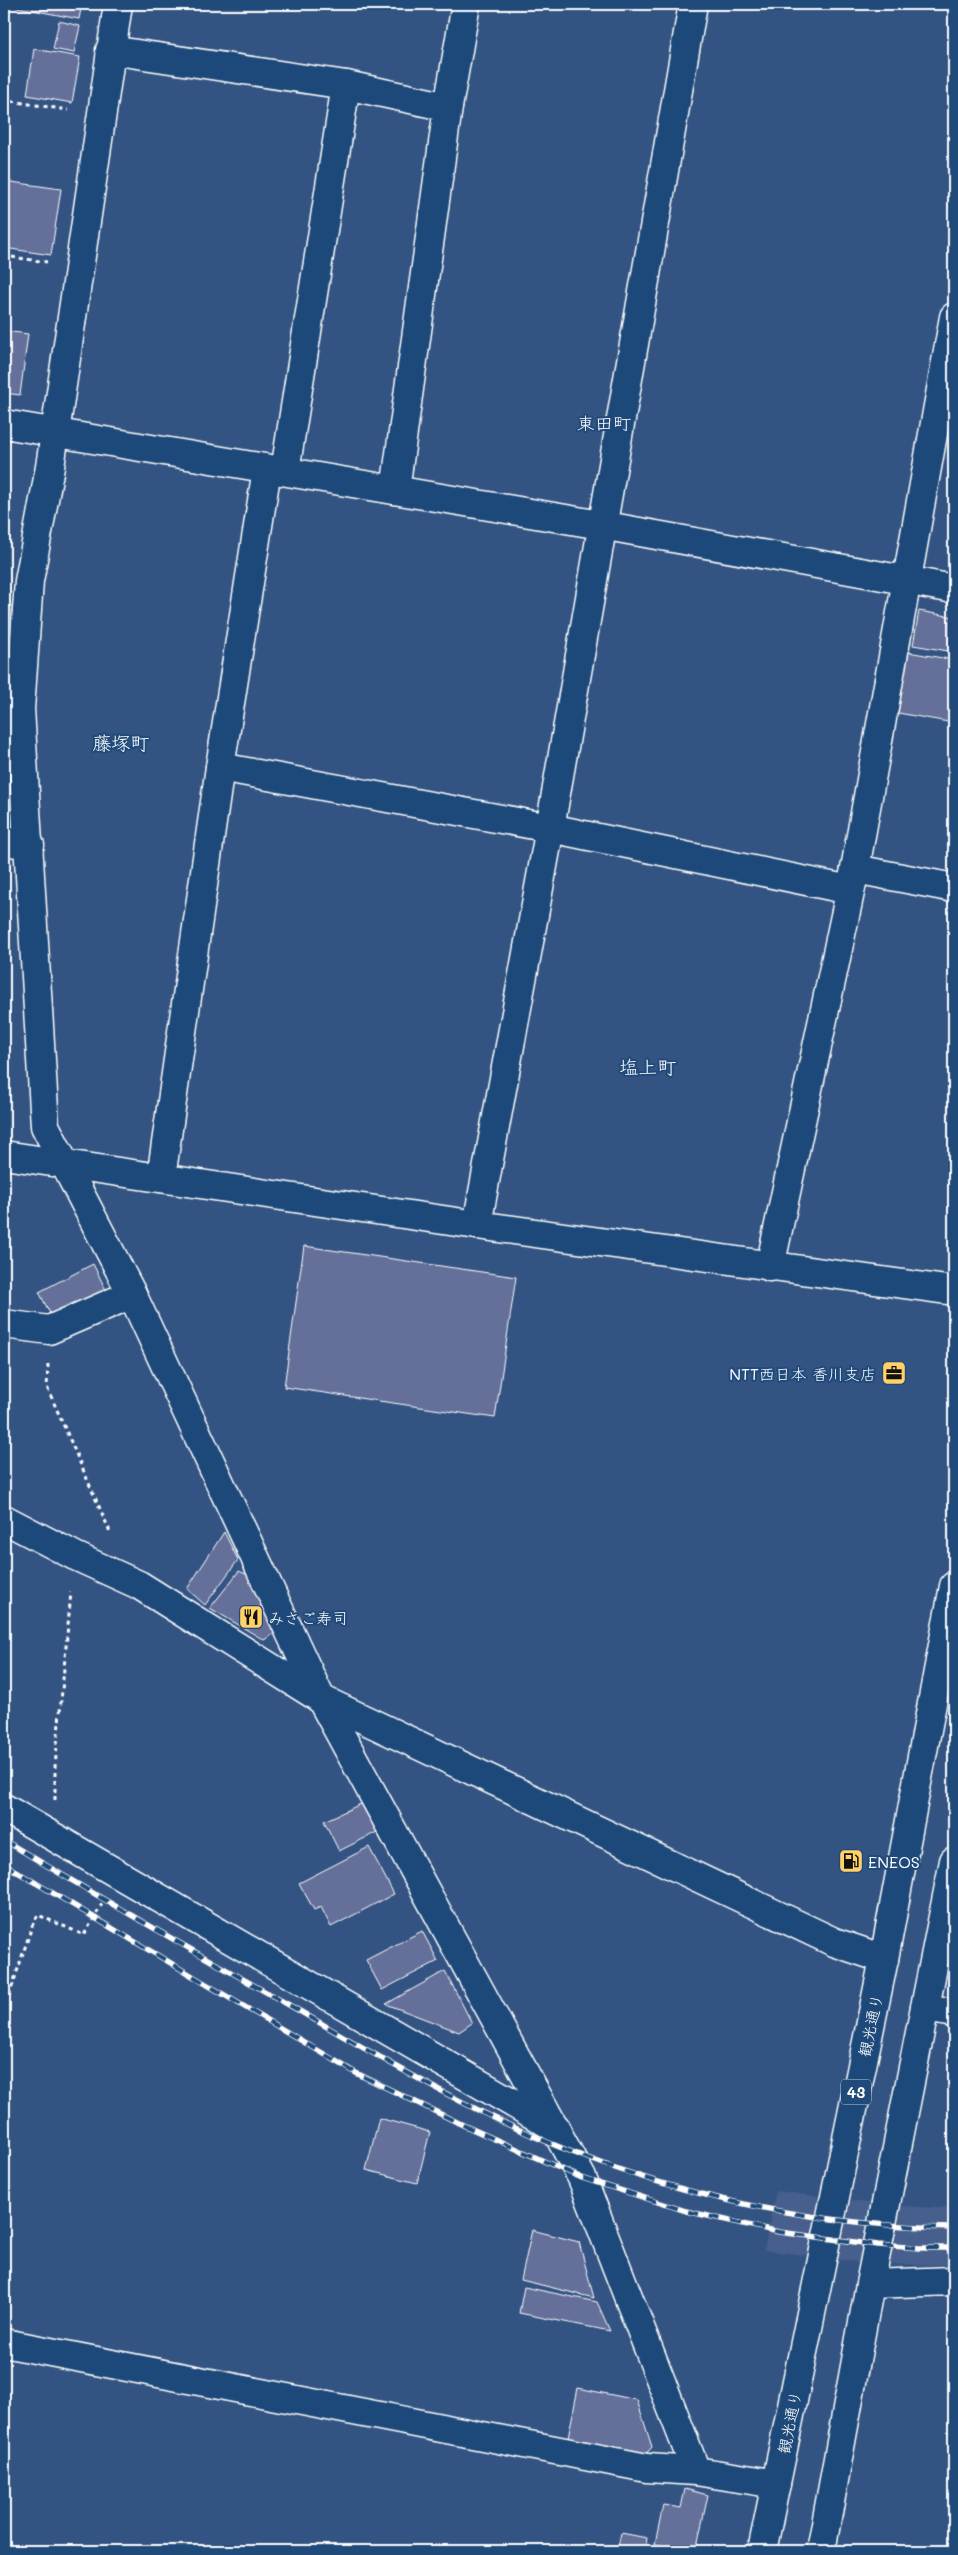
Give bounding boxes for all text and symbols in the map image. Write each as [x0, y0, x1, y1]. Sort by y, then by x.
district label: 東田町 [577, 411, 631, 435]
district label: 藤塚町 [92, 730, 150, 755]
district label: 塩上町 [619, 1054, 677, 1079]
office icon: NTT西日本 香川支店 [881, 1360, 907, 1386]
place label: NTT西日本 香川支店 [729, 1363, 876, 1384]
restaurant icon: みさご寿司 [238, 1604, 264, 1630]
place label: みさご寿司 [268, 1607, 348, 1628]
fuel station icon: ENEOS [838, 1848, 864, 1874]
place label: ENEOS [868, 1851, 920, 1872]
street label: 観光通り [853, 1992, 887, 2058]
road number: 43 [841, 2080, 871, 2104]
street label: 観光通り [773, 2389, 805, 2455]

